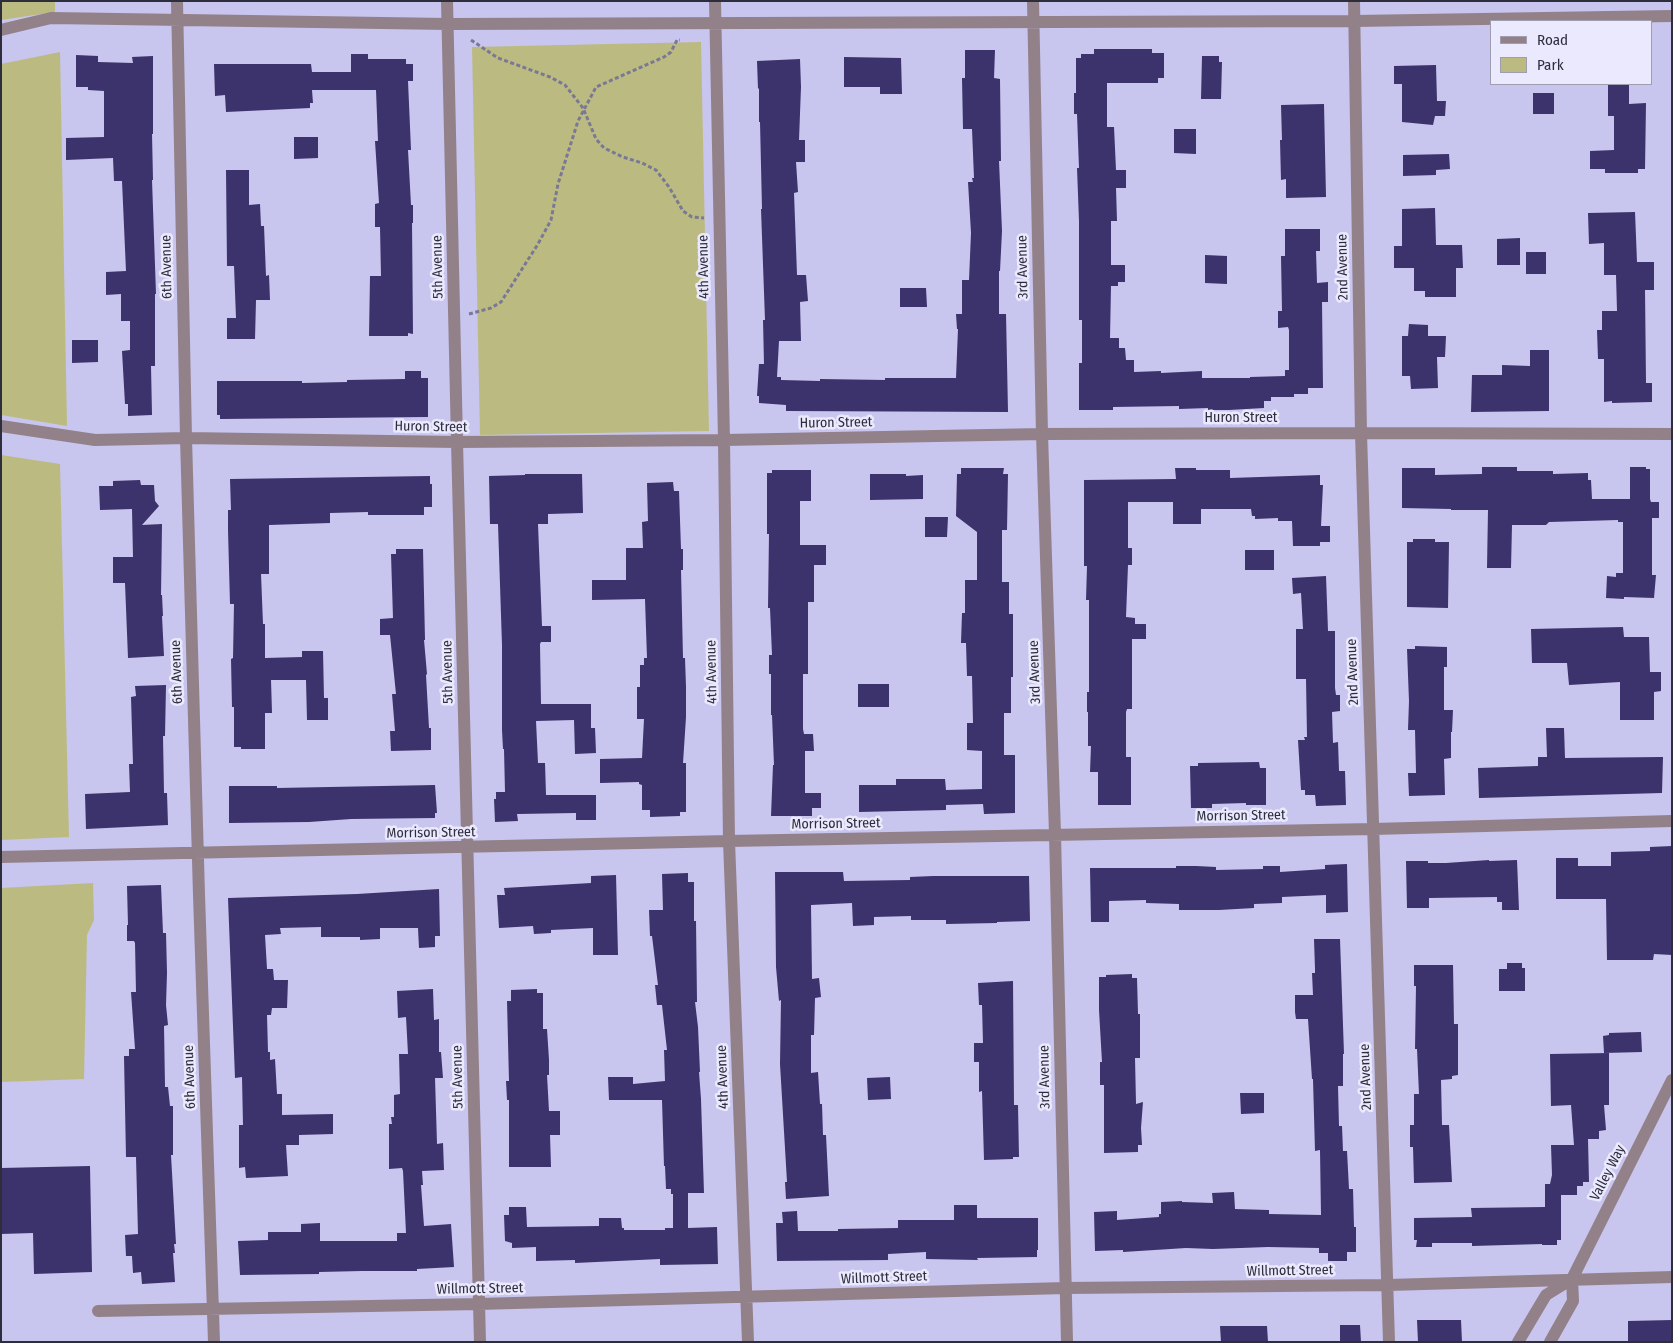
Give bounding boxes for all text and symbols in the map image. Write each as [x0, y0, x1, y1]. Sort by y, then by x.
legend [1490, 20, 1653, 85]
text: Road [1537, 31, 1568, 49]
text: Park [1537, 56, 1564, 74]
street label: 2nd Avenue [1334, 234, 1352, 300]
street label: 6th Avenue [158, 235, 176, 299]
street label: 5th Avenue [429, 235, 447, 299]
street label: 4th Avenue [695, 235, 713, 299]
street label: 3rd Avenue [1014, 235, 1032, 299]
street label: Huron Street [1205, 410, 1277, 426]
street label: Huron Street [799, 414, 873, 432]
street label: Huron Street [394, 418, 468, 436]
street label: 2nd Avenue [1343, 639, 1363, 705]
street label: 6th Avenue [167, 640, 187, 704]
street label: 5th Avenue [439, 640, 457, 704]
street label: 4th Avenue [703, 640, 721, 704]
street label: 3rd Avenue [1025, 640, 1045, 704]
street label: Morrison Street [1196, 807, 1286, 825]
street label: Morrison Street [791, 815, 881, 833]
street label: Morrison Street [386, 824, 476, 842]
street label: 2nd Avenue [1356, 1044, 1376, 1110]
street label: 6th Avenue [180, 1045, 200, 1109]
street label: 5th Avenue [449, 1045, 467, 1109]
street label: 4th Avenue [713, 1045, 733, 1109]
street label: 3rd Avenue [1036, 1045, 1054, 1109]
street label: Valley Way [1587, 1142, 1629, 1204]
street label: Willmott Street [1247, 1262, 1333, 1280]
street label: Willmott Street [841, 1268, 927, 1288]
street label: Willmott Street [437, 1280, 523, 1298]

